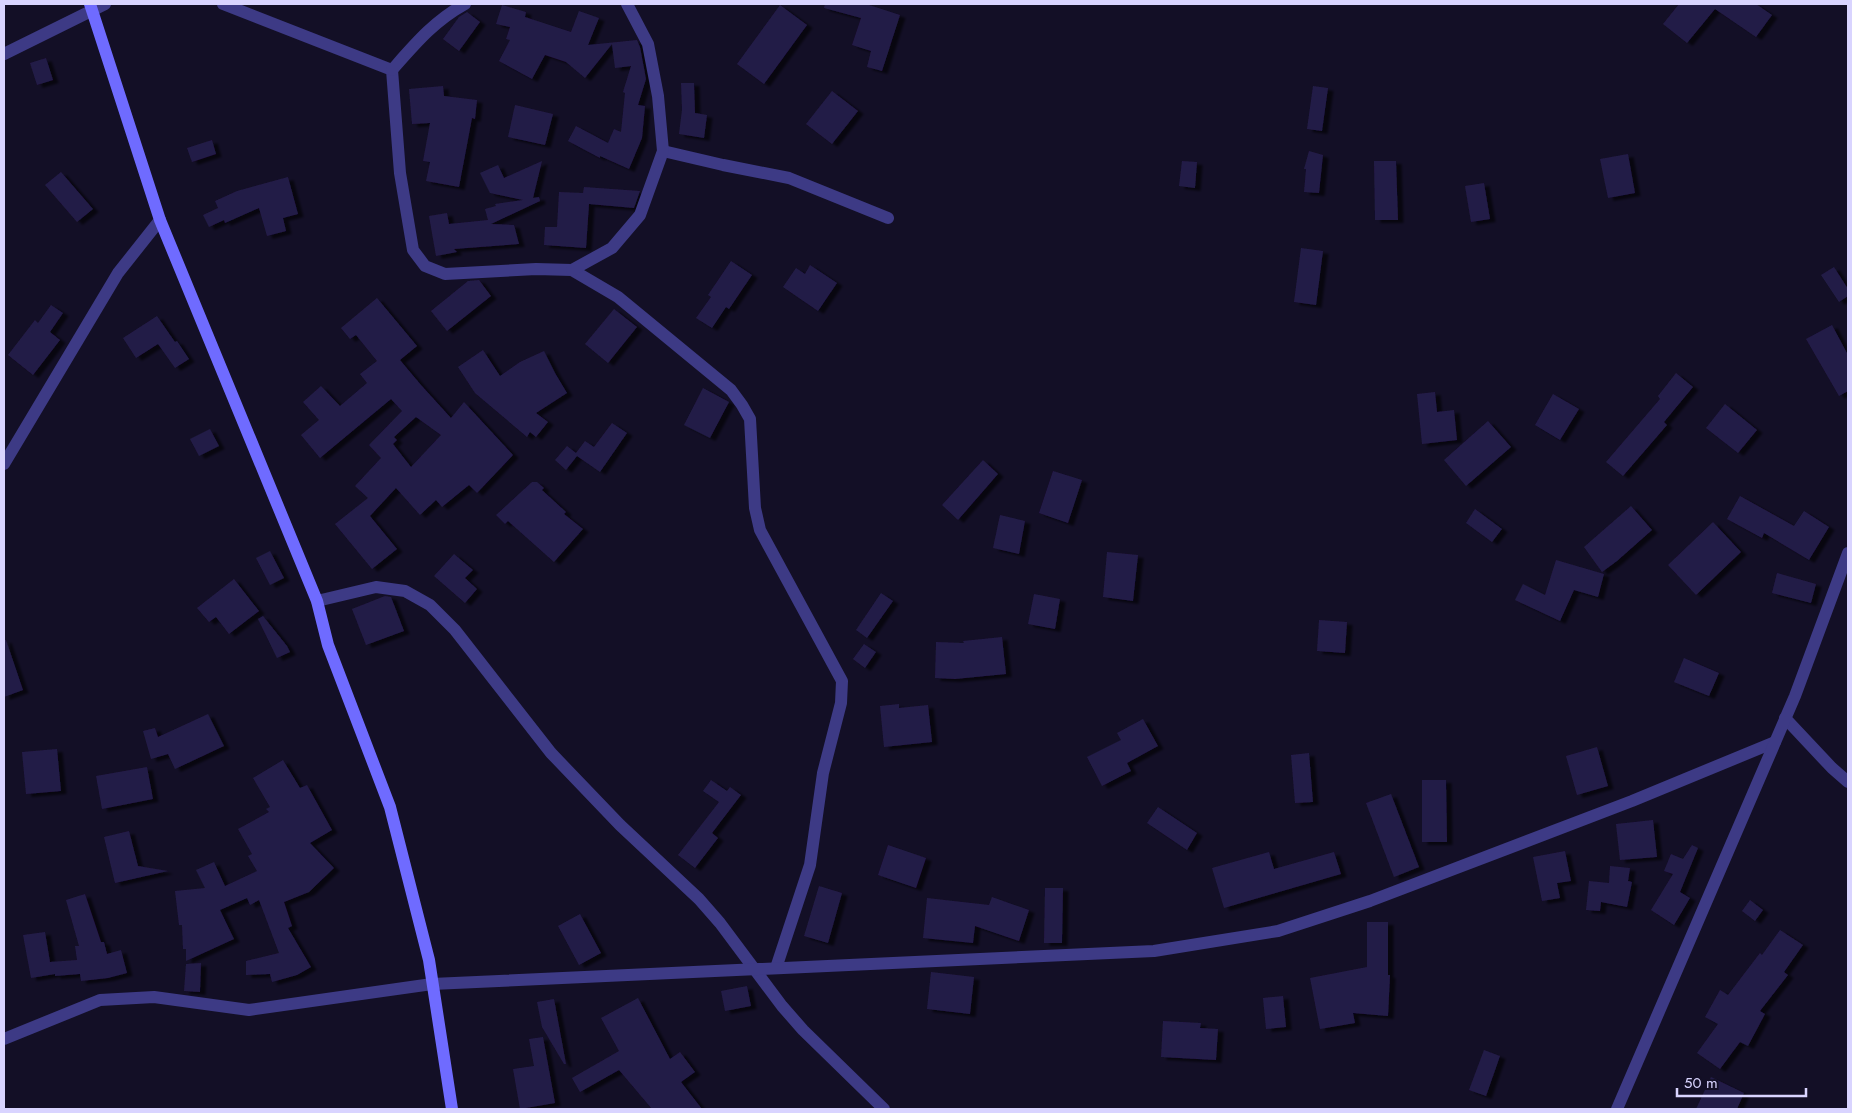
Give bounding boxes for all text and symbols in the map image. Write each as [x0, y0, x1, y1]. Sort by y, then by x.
scale bar [1677, 1066, 1806, 1098]
text: 50 m [1684, 1072, 1718, 1094]

